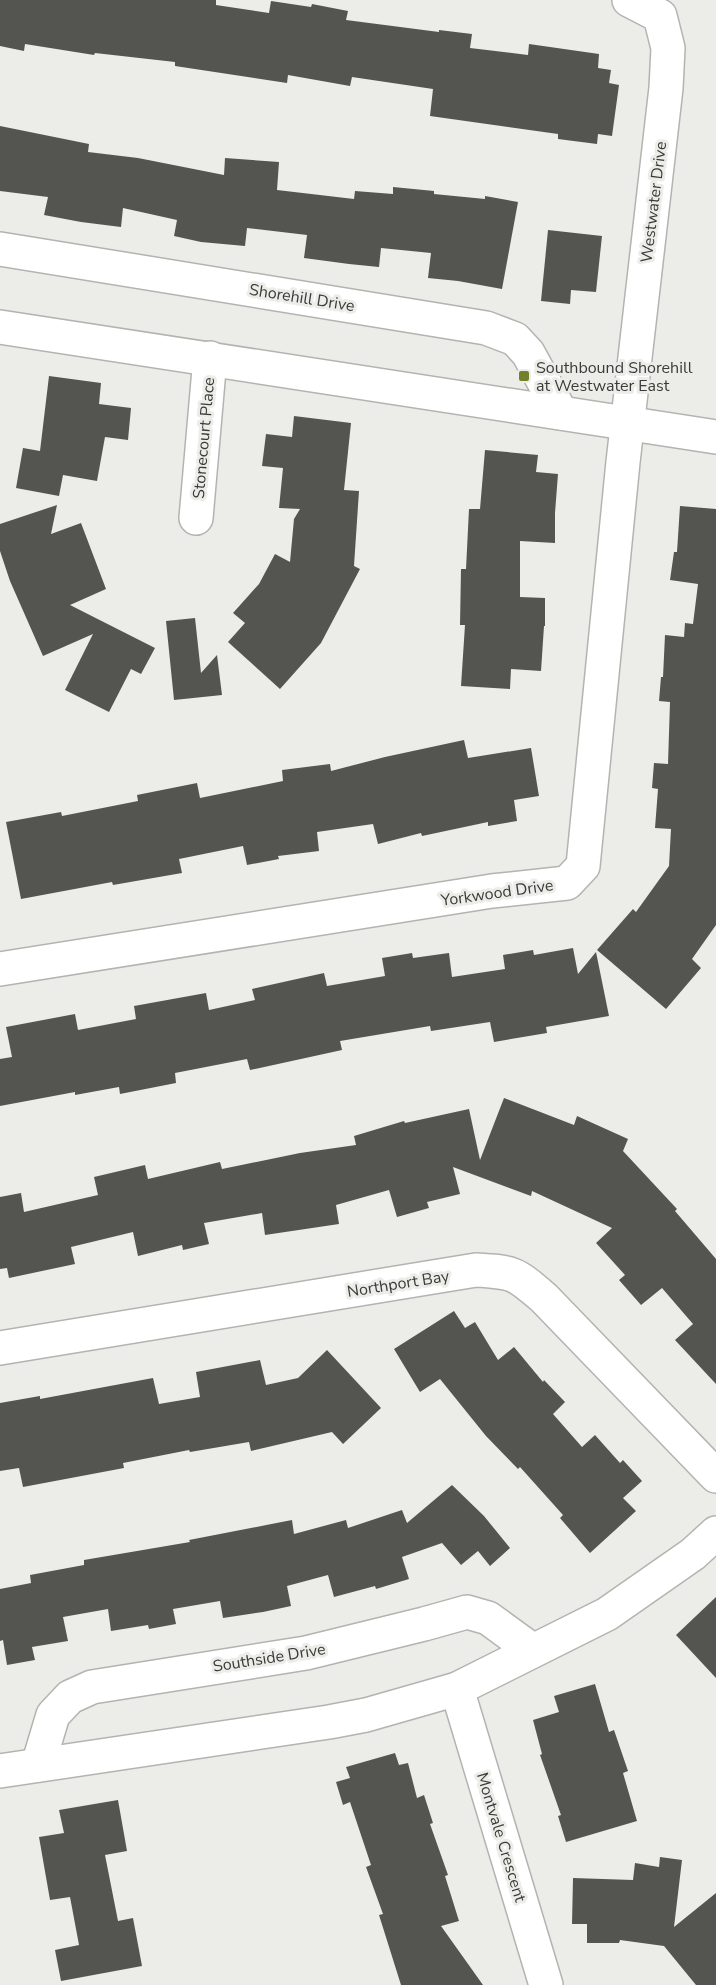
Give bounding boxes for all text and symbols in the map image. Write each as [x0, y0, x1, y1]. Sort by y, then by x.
street label: Westwater Drive [636, 140, 672, 264]
street label: Shorehill Drive [248, 279, 356, 317]
place label: Southbound Shorehill at Westwater East [536, 357, 693, 397]
marker: Southbound Shorehill at Westwater East [517, 369, 531, 383]
street label: Stonecourt Place [188, 376, 220, 500]
street label: Yorkwood Drive [439, 874, 555, 912]
street label: Northport Bay [346, 1265, 452, 1303]
street label: Southside Drive [211, 1638, 327, 1678]
street label: Montvale Crescent [471, 1770, 531, 1905]

